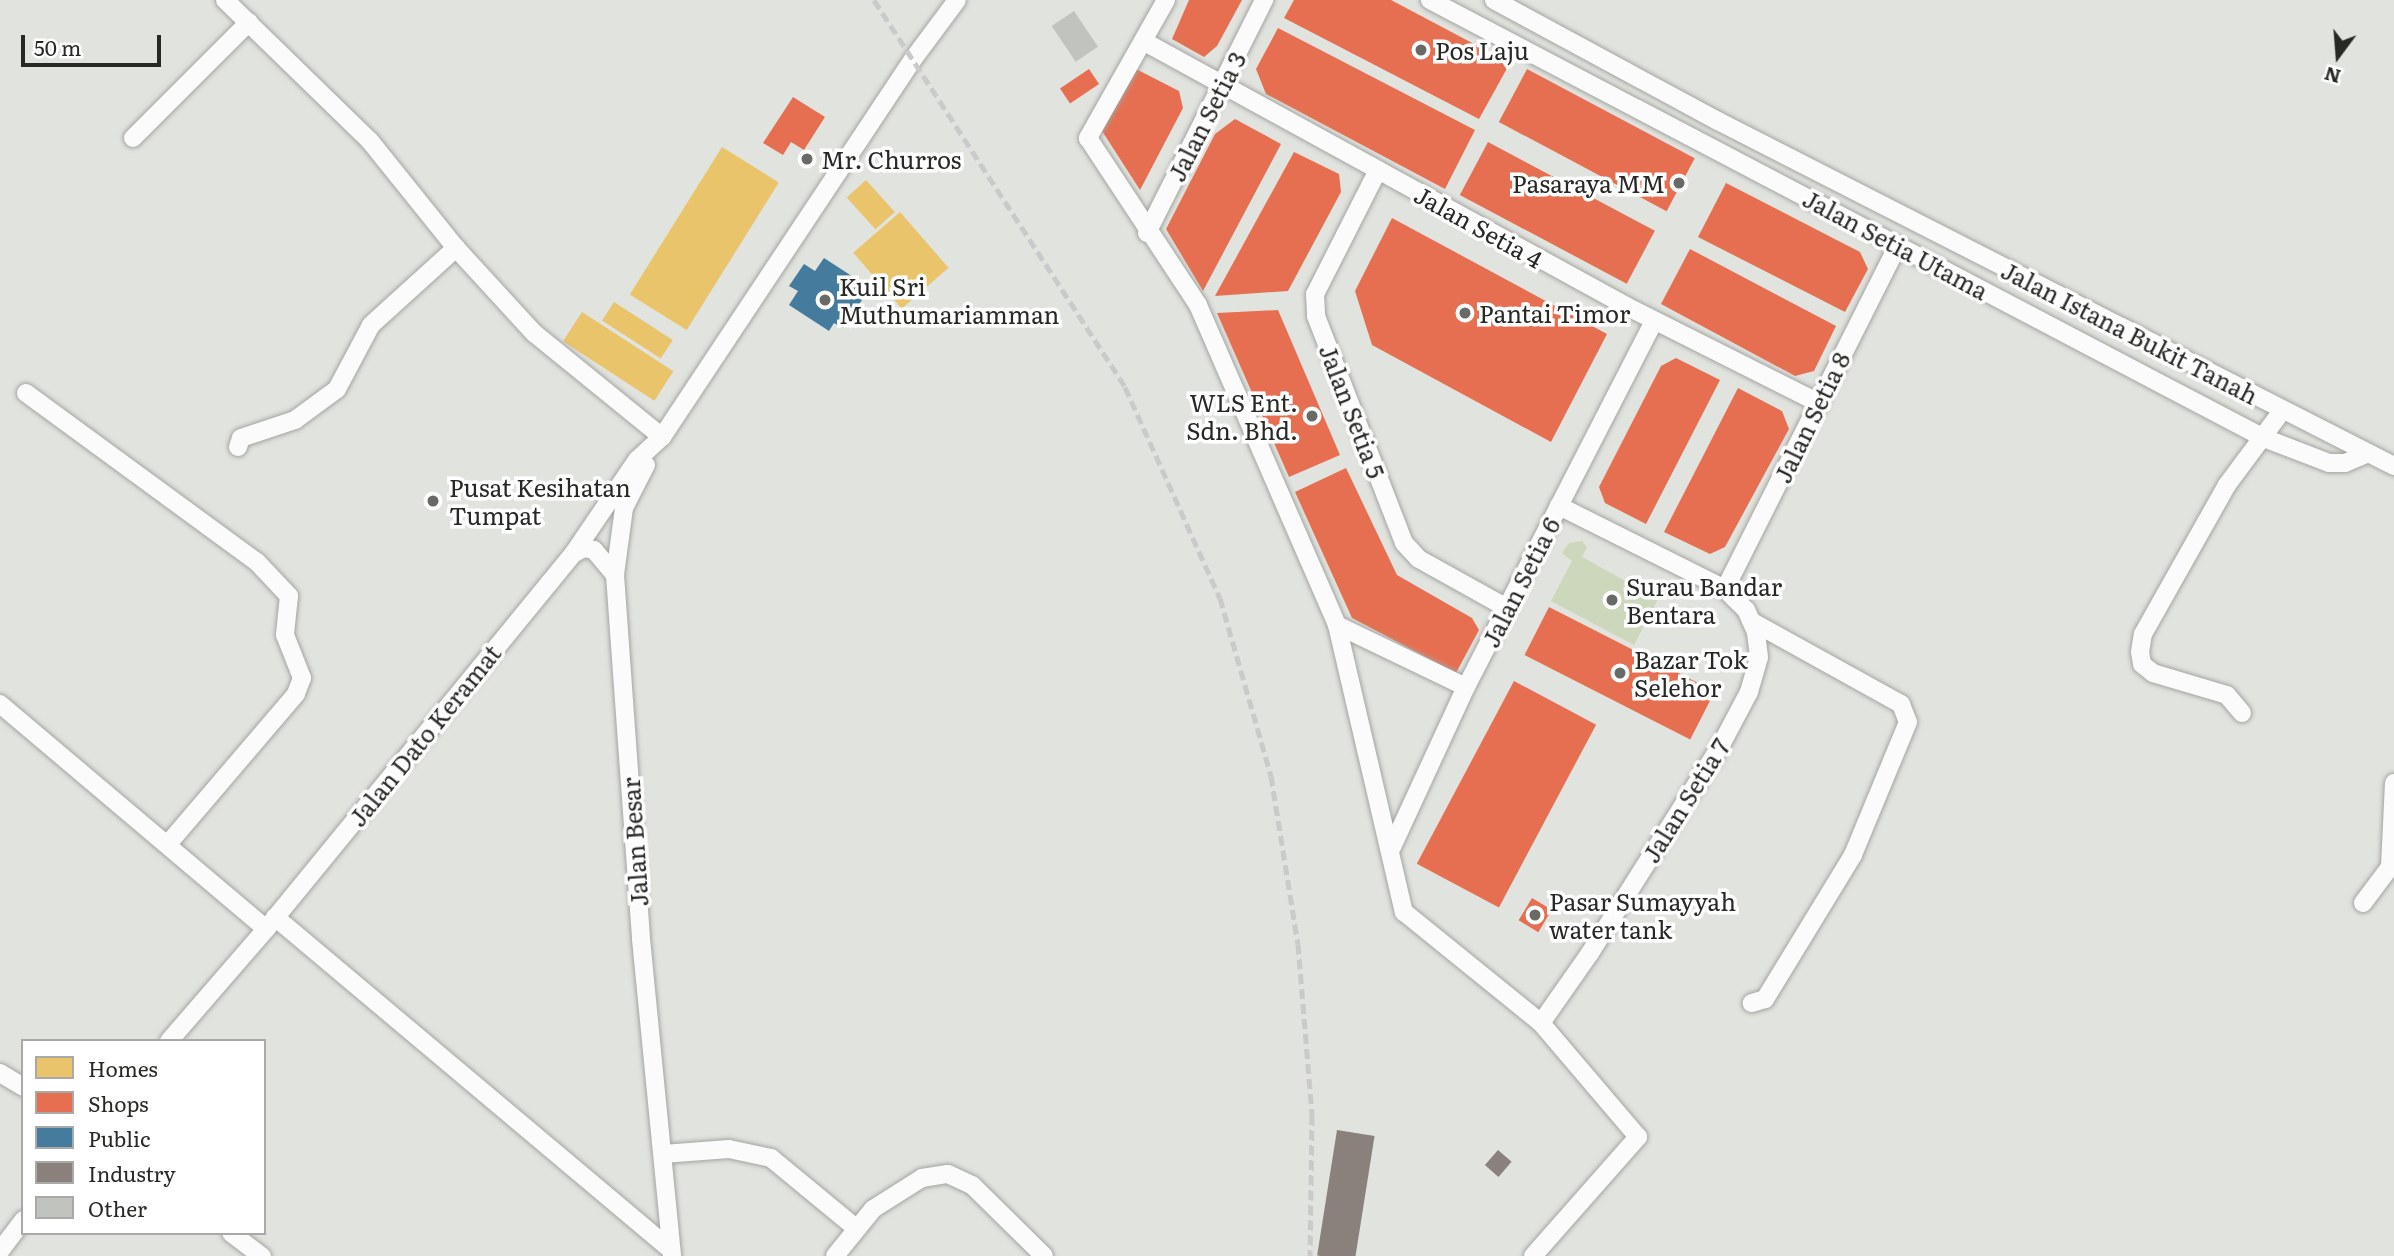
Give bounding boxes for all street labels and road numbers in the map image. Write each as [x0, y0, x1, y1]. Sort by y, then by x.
street label: Jalan Setia 3 [1161, 46, 1251, 186]
street label: Jalan Setia 4 [1410, 179, 1548, 273]
street label: Jalan Setia Utama [1799, 183, 1993, 305]
street label: Jalan Istana Bukit Tanah [1997, 255, 2263, 409]
street label: Jalan Setia 5 [1314, 340, 1392, 482]
street label: Jalan Setia 8 [1767, 347, 1855, 487]
street label: Jalan Setia 6 [1475, 512, 1565, 652]
street label: Jalan Dato Keramat [342, 639, 506, 831]
street label: Jalan Setia 7 [1635, 733, 1735, 867]
street label: Jalan Besar [615, 776, 653, 908]

